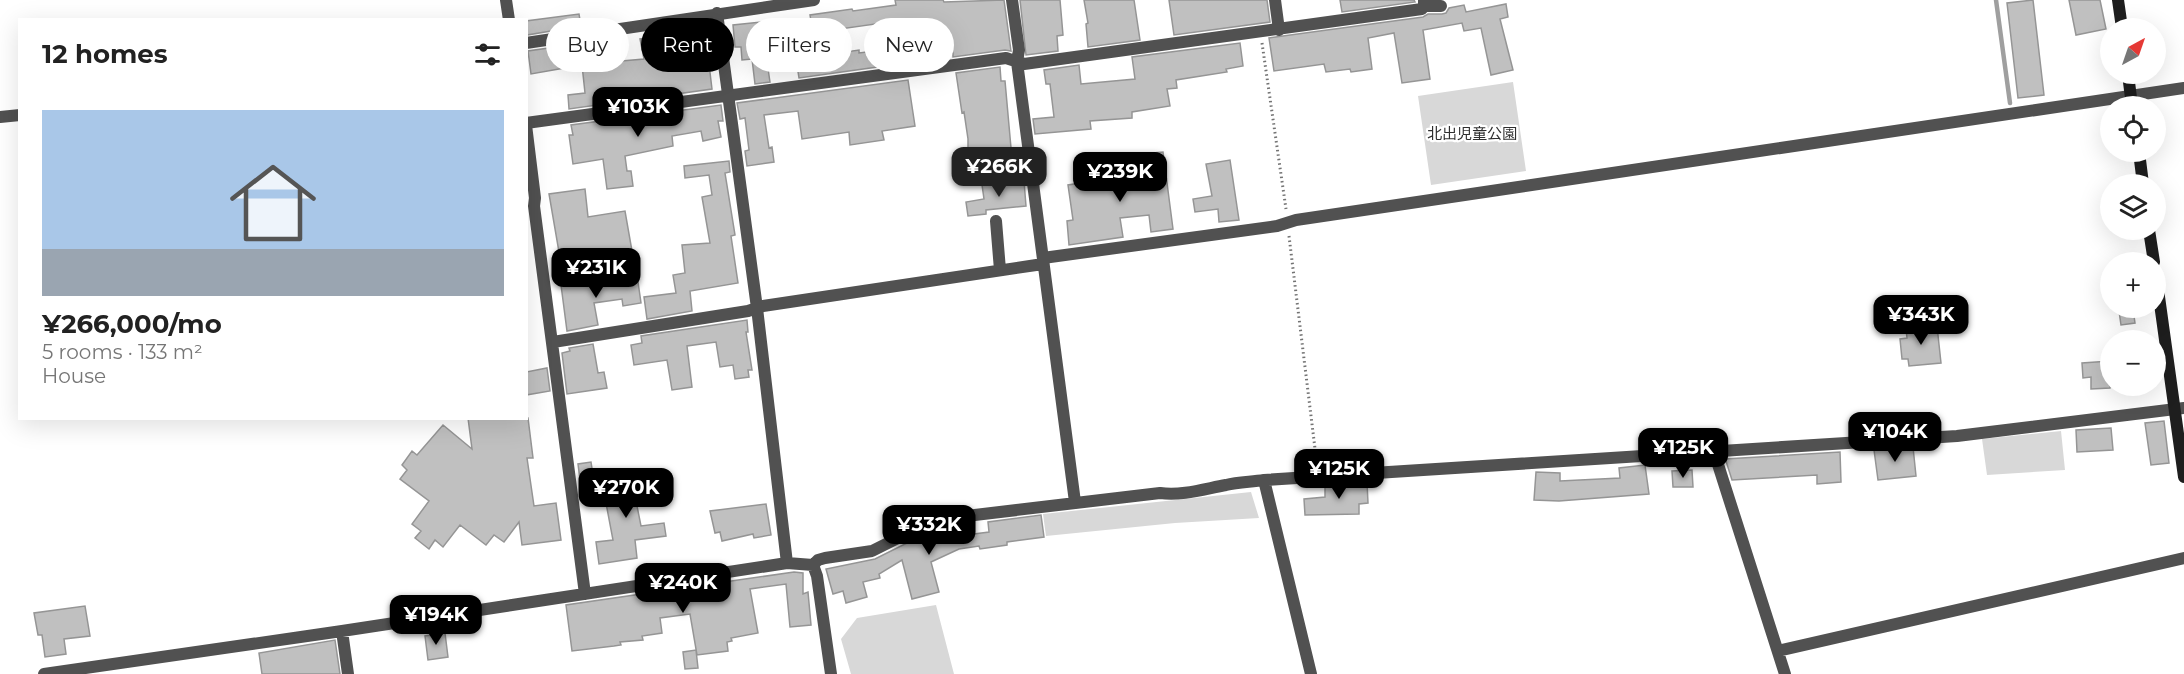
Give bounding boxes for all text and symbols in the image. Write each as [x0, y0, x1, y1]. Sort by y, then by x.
chip: Buy [546, 18, 629, 72]
chip: Rent [641, 18, 734, 72]
chip: Filters [746, 18, 852, 72]
chip: New [864, 18, 954, 72]
north arrow [2100, 18, 2166, 84]
map controls [2100, 18, 2166, 396]
text: 12 homes [42, 38, 168, 70]
icon: filters [471, 38, 504, 71]
pin: ¥103K [596, 87, 680, 138]
text: ¥103K [606, 94, 670, 118]
button: locate [2100, 96, 2166, 162]
park label: 北出児童公園 [1427, 124, 1517, 143]
pin: ¥266K [957, 147, 1041, 198]
icon: home [219, 149, 327, 257]
pin: ¥239K [1078, 152, 1162, 203]
text: ¥266K [966, 154, 1032, 178]
text: ¥239K [1087, 159, 1153, 183]
button: layers [2100, 174, 2166, 240]
pin: ¥231K [554, 248, 638, 299]
button: + [2100, 252, 2166, 318]
text: ¥231K [566, 255, 627, 279]
pin: ¥343K [1879, 295, 1963, 346]
text: ¥343K [1887, 302, 1955, 326]
text: ¥266,000/mo [42, 308, 222, 340]
button: − [2100, 330, 2166, 396]
text: 5 rooms · 133 m² [42, 340, 203, 364]
text: House [42, 364, 106, 388]
pin: ¥104K [1853, 412, 1937, 463]
text: ¥104K [1862, 419, 1928, 443]
pin: ¥125K [1641, 428, 1725, 479]
text: ¥125K [1652, 435, 1714, 459]
pin: ¥125K [1297, 449, 1381, 500]
text: ¥125K [1308, 456, 1370, 480]
pin: ¥270K [584, 468, 668, 519]
text: ¥270K [593, 475, 659, 499]
pin: ¥332K [887, 505, 971, 556]
text: ¥332K [897, 512, 962, 536]
pin: ¥240K [641, 563, 725, 614]
text: ¥240K [649, 570, 717, 594]
pin: ¥194K [394, 595, 478, 646]
text: ¥194K [404, 602, 468, 626]

